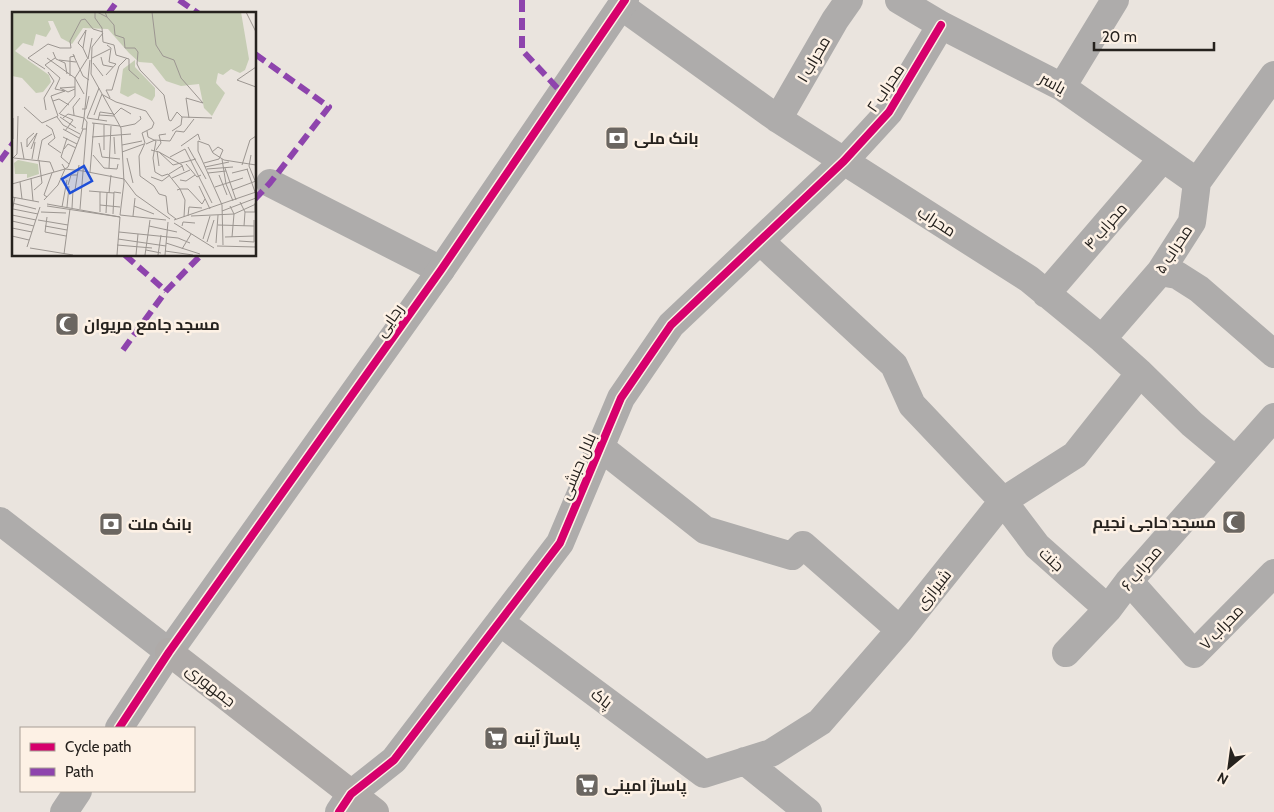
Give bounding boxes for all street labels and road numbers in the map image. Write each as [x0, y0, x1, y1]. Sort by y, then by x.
street label: محراب ۱ [793, 33, 834, 86]
street label: محراب ۲ [863, 61, 908, 116]
street label: یاسر [1036, 68, 1070, 99]
street label: محراب ۴ [1080, 199, 1131, 254]
street label: محراب [914, 202, 959, 241]
street label: محراب ۵ [1151, 221, 1196, 277]
street label: رجایی [371, 300, 408, 341]
street label: بلال حبشی [555, 430, 601, 503]
street label: محراب ۶ [1117, 542, 1166, 595]
street label: جنت [1035, 543, 1068, 575]
street label: شیرازی [912, 566, 956, 614]
street label: محراب ۷ [1195, 601, 1247, 654]
street label: جمهوری [181, 660, 239, 712]
street label: پاک [586, 684, 617, 714]

